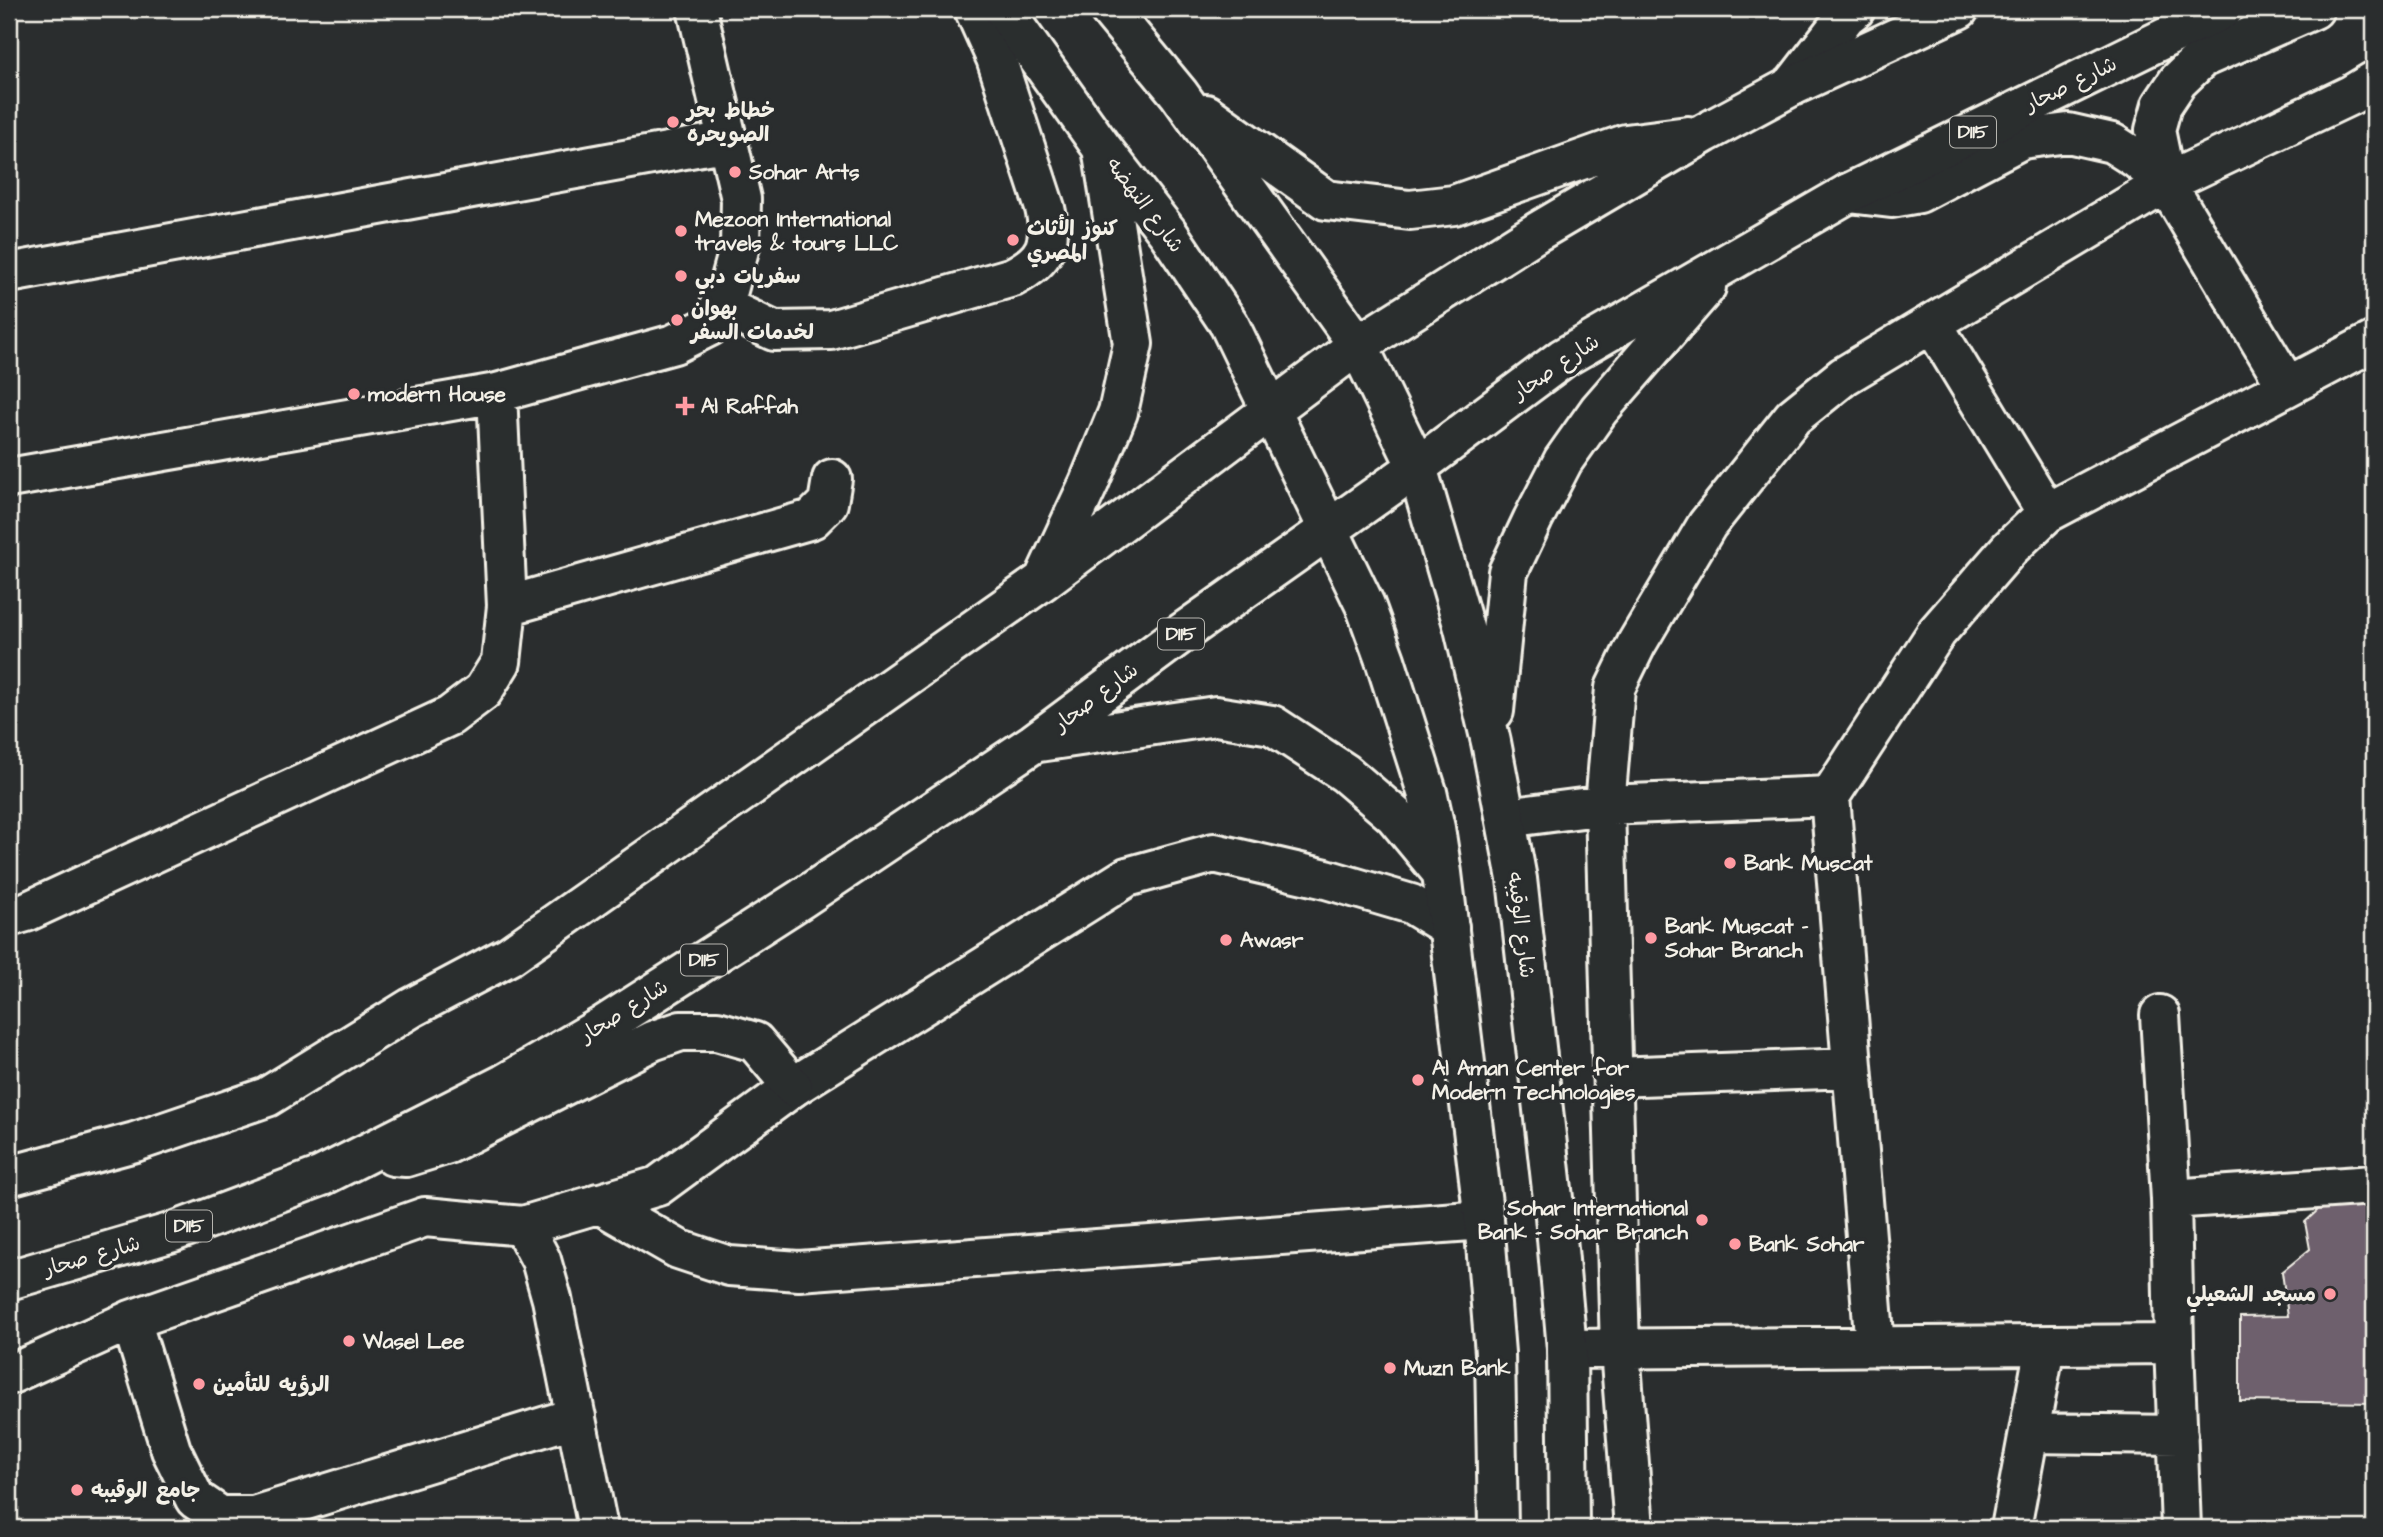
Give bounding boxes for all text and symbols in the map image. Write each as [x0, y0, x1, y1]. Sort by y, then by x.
street label: شارع صحار [2018, 49, 2122, 120]
place label: خطاط بحر الصويحره [685, 96, 775, 149]
marker: خطاط بحر الصويحره [665, 114, 681, 130]
road number: D115 [1950, 116, 1996, 148]
street label: شارع النهضه [1099, 151, 1191, 259]
place label: Sohar Arts [748, 158, 860, 187]
marker: Sohar Arts [727, 164, 743, 180]
place label: Mezoon International travels & tours LLC [694, 205, 898, 258]
place label: كنوز الأثاث المصري [1027, 214, 1119, 268]
marker: Mezoon International travels & tours LLC [673, 223, 689, 239]
marker: كنوز الأثاث المصري [1005, 232, 1021, 248]
place label: سفريات دبي [695, 262, 801, 295]
marker: سفريات دبي [673, 268, 689, 284]
place label: بهوان لخدمات السفر [689, 294, 814, 347]
marker: بهوان لخدمات السفر [669, 312, 685, 328]
street label: شارع صحار [1505, 327, 1605, 408]
place label: modern House [368, 380, 507, 409]
marker: modern House [346, 386, 362, 402]
place label: Al Raffah [701, 392, 798, 421]
marker: Al Raffah [675, 396, 695, 416]
road number: D115 [1158, 618, 1204, 650]
street label: شارع صحار [1046, 656, 1144, 740]
place label: Bank Muscat [1744, 849, 1873, 878]
marker: Bank Muscat [1722, 855, 1738, 871]
street label: شارع الوقيبه [1500, 870, 1542, 980]
place label: Bank Muscat - Sohar Branch [1664, 912, 1809, 965]
place label: Awasr [1240, 926, 1304, 955]
marker: Bank Muscat - Sohar Branch [1643, 930, 1659, 946]
marker: Awasr [1218, 932, 1234, 948]
road number: D115 [681, 944, 727, 976]
street label: شارع صحار [573, 972, 674, 1051]
place label: Al Aman Center for Modern Technologies [1432, 1054, 1636, 1109]
marker: Al Aman Center for Modern Technologies [1410, 1072, 1426, 1088]
place label: Sohar International Bank - Sohar Branch [1478, 1194, 1689, 1247]
road number: D115 [166, 1210, 212, 1242]
marker: Sohar International Bank - Sohar Branch [1694, 1212, 1710, 1228]
street label: شارع صحار [38, 1228, 144, 1284]
place label: Bank Sohar [1749, 1230, 1865, 1259]
marker: Bank Sohar [1727, 1236, 1743, 1252]
place label: مسجد الشعيلي [2186, 1280, 2316, 1313]
marker: مسجد الشعيلي [2322, 1286, 2338, 1302]
place label: Wasel Lee [362, 1327, 465, 1356]
marker: Wasel Lee [341, 1333, 357, 1349]
place label: Muzn Bank [1404, 1354, 1510, 1383]
marker: Muzn Bank [1382, 1360, 1398, 1376]
place label: الرؤيه للتأمين [213, 1370, 329, 1399]
marker: الرؤيه للتأمين [191, 1376, 207, 1392]
place label: جامع الوقيبه [91, 1476, 200, 1505]
marker: جامع الوقيبه [69, 1482, 85, 1498]

